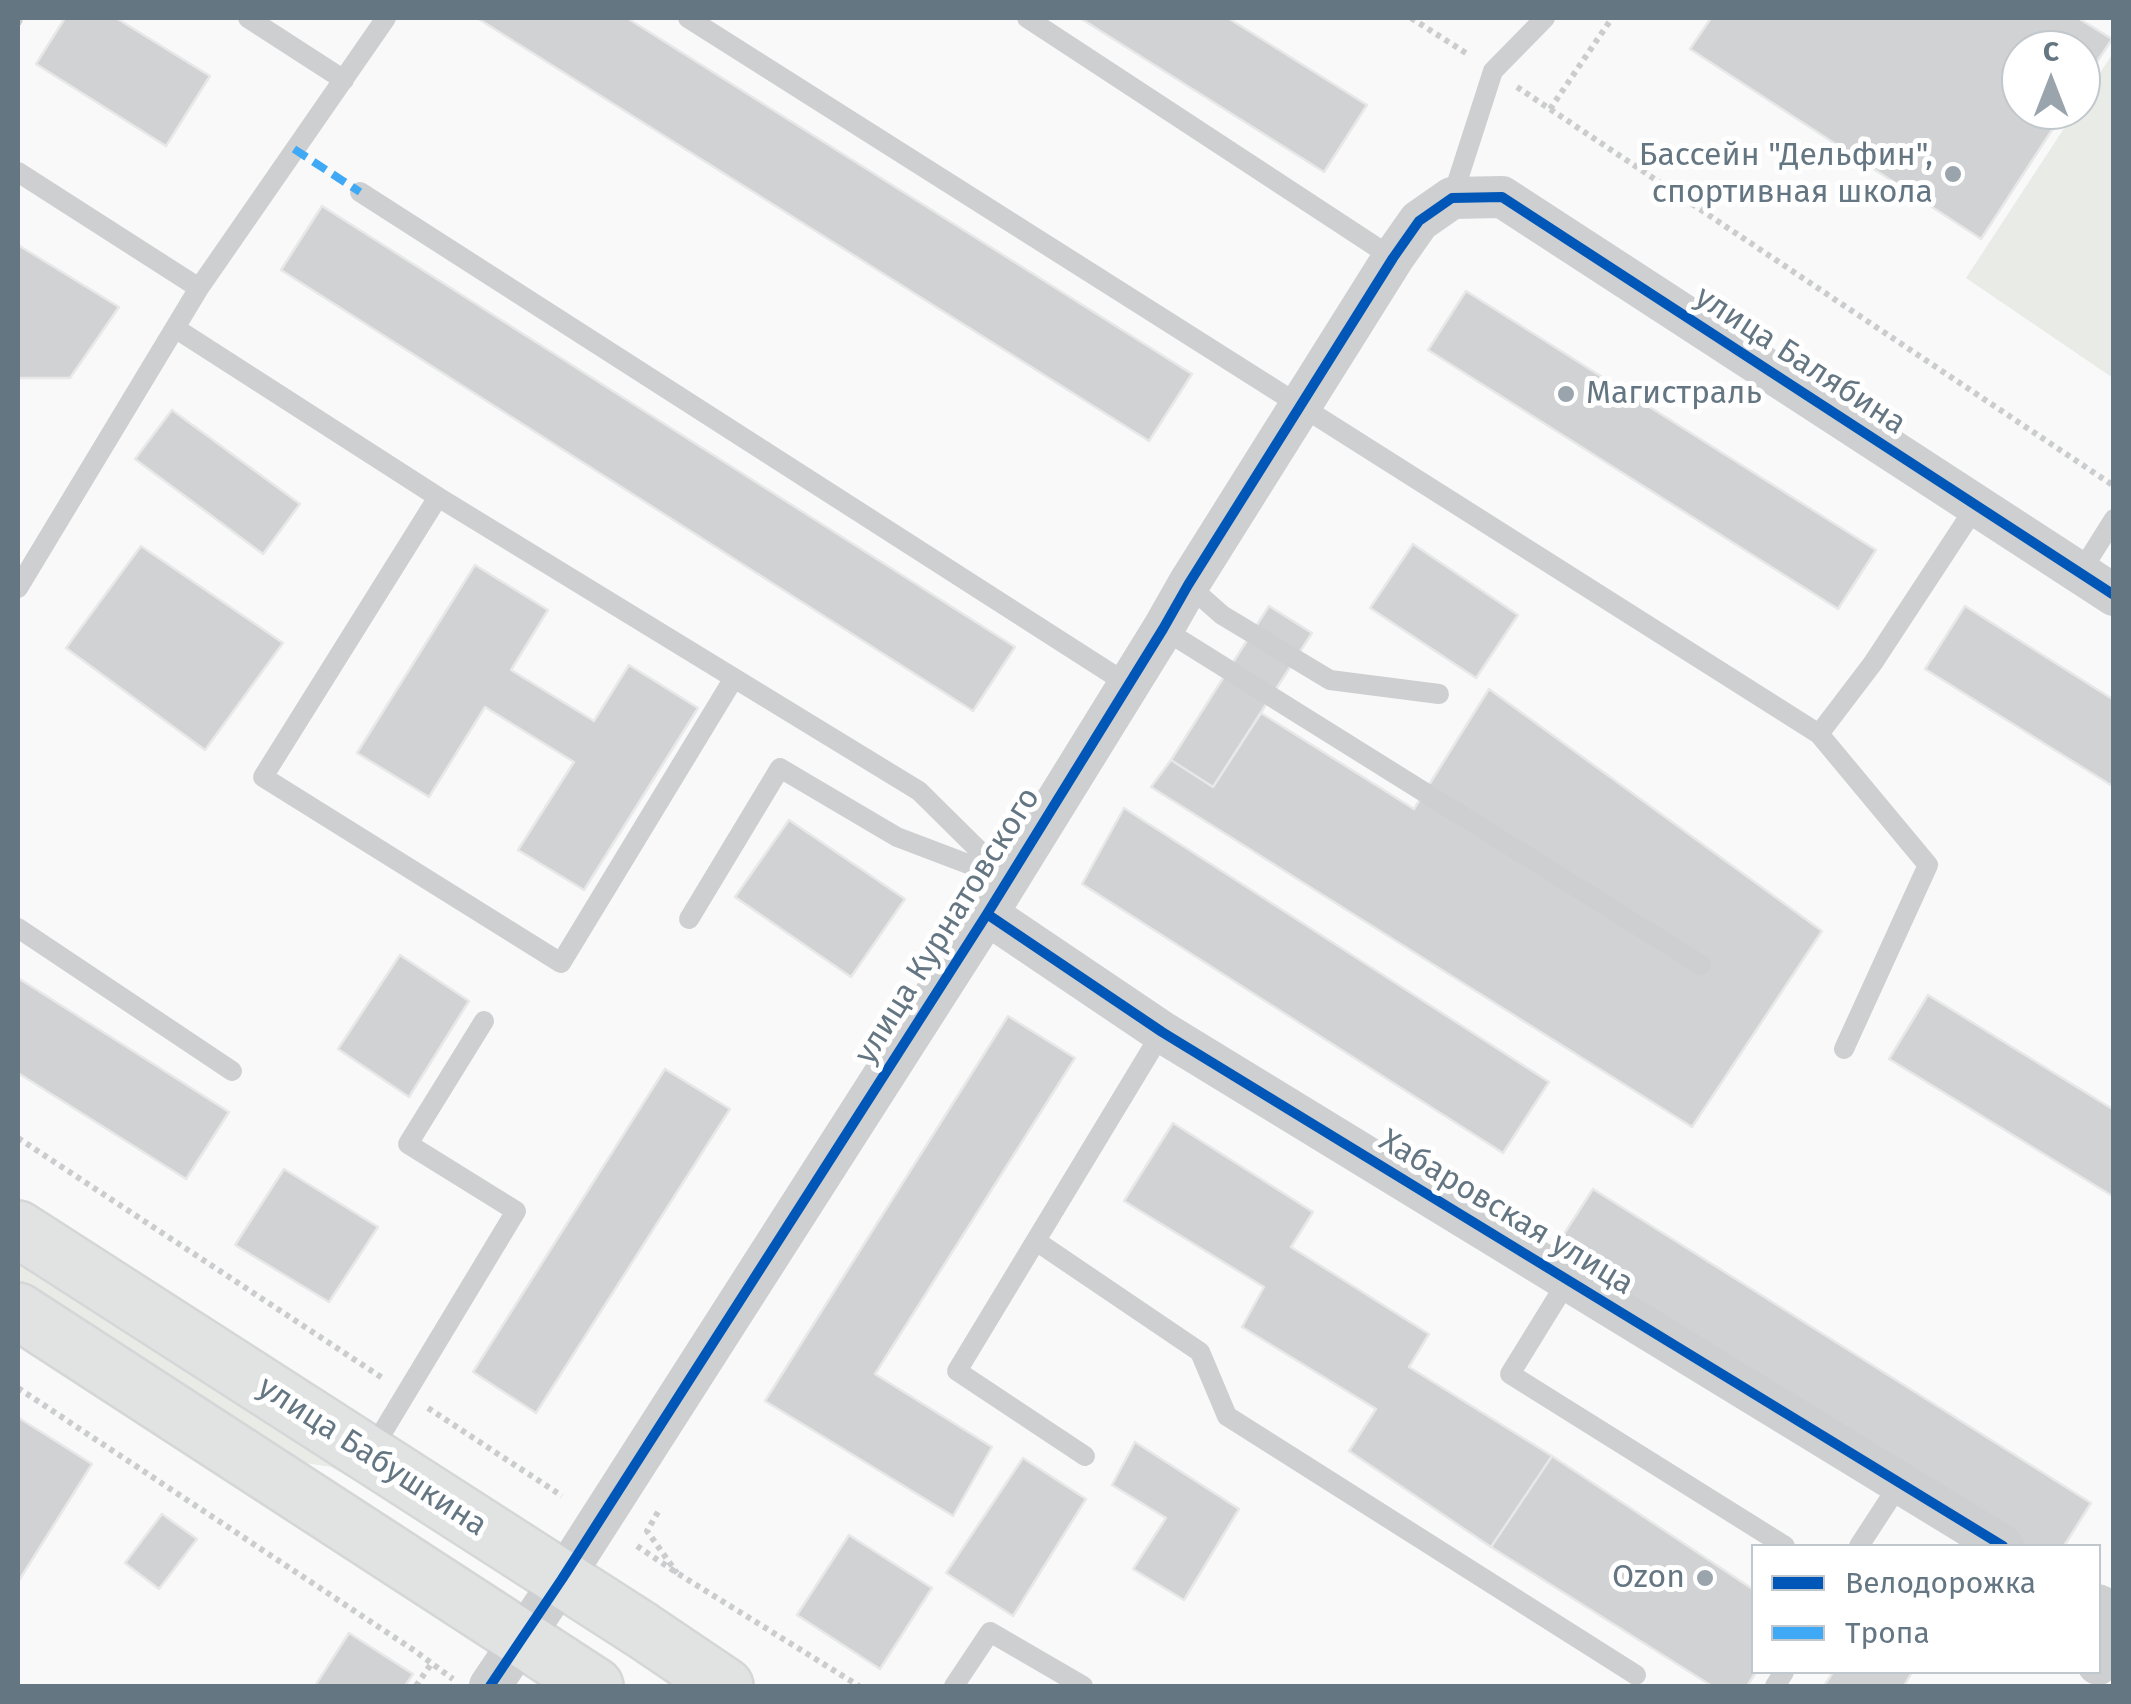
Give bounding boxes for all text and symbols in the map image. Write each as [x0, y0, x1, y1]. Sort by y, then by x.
north arrow [2001, 30, 2101, 130]
text: С [2043, 35, 2059, 68]
place label: Бассейн "Дельфин", спортивная школа [1639, 137, 1933, 212]
marker: Бассейн "Дельфин", спортивная школа [1942, 163, 1964, 185]
street label: улица Балябина [1687, 279, 1913, 443]
place label: Магистраль [1586, 375, 1762, 413]
marker: Магистраль [1555, 383, 1577, 405]
street label: улица Курнатовского [847, 781, 1049, 1071]
street label: Хабаровская улица [1372, 1122, 1640, 1304]
street label: улица Бабушкина [250, 1369, 494, 1545]
legend [1751, 1544, 2101, 1674]
place label: Ozon [1612, 1559, 1685, 1597]
text: Велодорожка [1845, 1565, 2036, 1601]
marker: Ozon [1694, 1567, 1716, 1589]
text: Тропа [1845, 1615, 1930, 1651]

